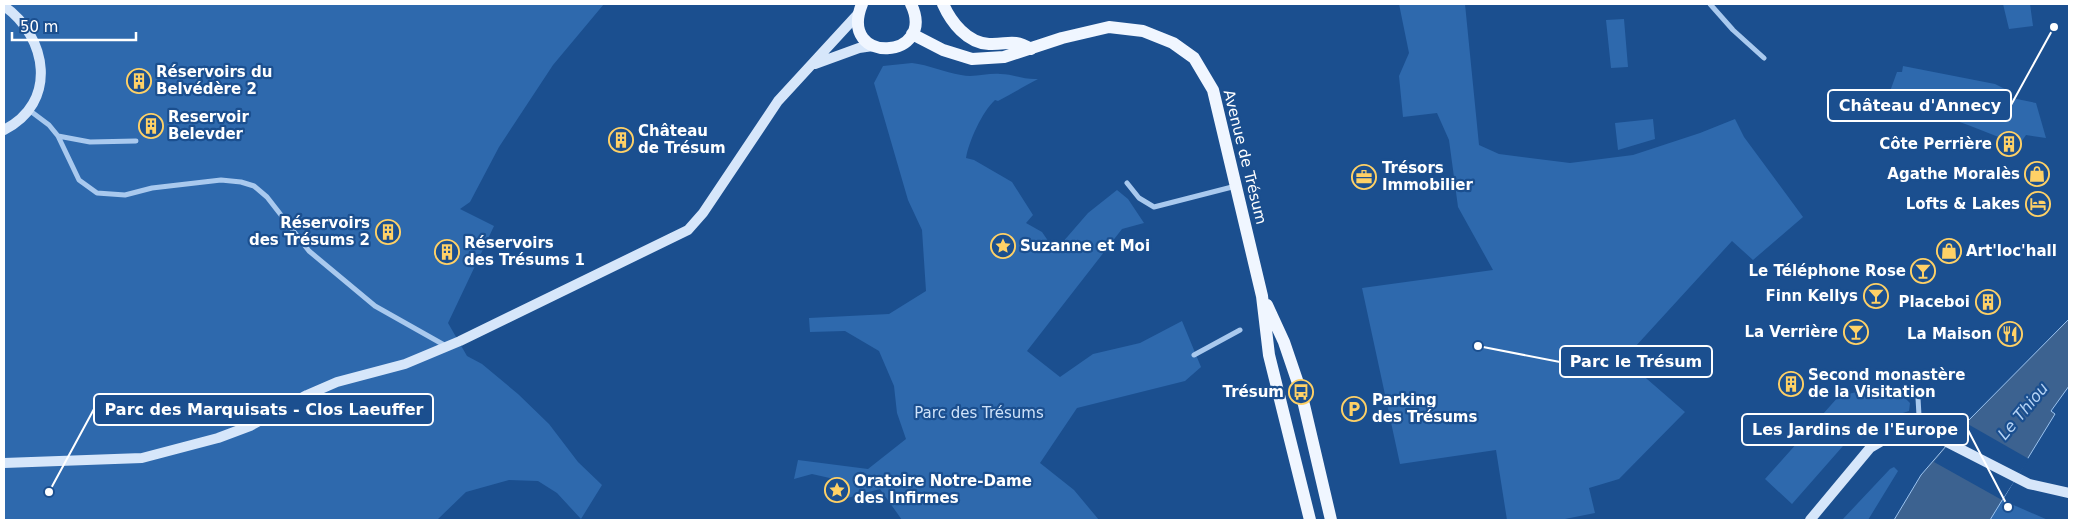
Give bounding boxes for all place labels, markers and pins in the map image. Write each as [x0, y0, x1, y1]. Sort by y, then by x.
place label: Réservoirs du Belvédère 2 [156, 63, 272, 98]
building icon: Réservoirs du Belvédère 2 [126, 68, 152, 94]
callout: Château d'Annecy [1828, 90, 2011, 121]
place label: Reservoir Belevder [168, 108, 249, 143]
building icon: Reservoir Belevder [138, 113, 164, 139]
place label: Château de Trésum [638, 122, 726, 157]
building icon: Château de Trésum [608, 127, 634, 153]
building icon: Côte Perrière [1996, 131, 2022, 157]
place label: Côte Perrière [1879, 135, 1992, 153]
place label: Trésors Immobilier [1382, 159, 1473, 194]
shop icon: Agathe Moralès [2024, 161, 2050, 187]
office icon: Trésors Immobilier [1351, 164, 1377, 190]
place label: Agathe Moralès [1887, 165, 2020, 183]
hotel icon: Lofts & Lakes [2025, 191, 2051, 217]
place label: Lofts & Lakes [1906, 195, 2020, 213]
place label: Réservoirs des Trésums 2 [249, 214, 370, 249]
building icon: Réservoirs des Trésums 2 [375, 219, 401, 245]
place icon: Suzanne et Moi [990, 233, 1016, 259]
place label: Réservoirs des Trésums 1 [464, 234, 585, 269]
place label: Suzanne et Moi [1020, 237, 1150, 255]
shop icon: Art'loc'hall [1936, 238, 1962, 264]
building icon: Réservoirs des Trésums 1 [434, 239, 460, 265]
place label: Art'loc'hall [1966, 242, 2057, 260]
bar icon: Le Téléphone Rose [1910, 258, 1936, 284]
place label: Le Téléphone Rose [1749, 262, 1906, 280]
bar icon: Finn Kellys [1863, 283, 1889, 309]
place label: Finn Kellys [1766, 287, 1858, 305]
building icon: Placeboi [1975, 289, 2001, 315]
place label: Placeboi [1898, 293, 1970, 311]
bar icon: La Verrière [1843, 319, 1869, 345]
restaurant icon: La Maison [1997, 321, 2023, 347]
place label: La Verrière [1744, 323, 1838, 341]
place label: La Maison [1907, 325, 1992, 343]
callout: Parc le Trésum [1560, 346, 1712, 377]
place label: Second monastère de la Visitation [1808, 366, 1965, 401]
building icon: Second monastère de la Visitation [1778, 371, 1804, 397]
bus stop icon: Trésum [1288, 379, 1314, 405]
place label: Trésum [1223, 383, 1284, 401]
place label: Parking des Trésums [1372, 391, 1477, 426]
callout: Parc des Marquisats - Clos Laeuffer [94, 394, 433, 425]
parking icon: Parking des Trésums [1341, 396, 1367, 422]
callout: Les Jardins de l'Europe [1742, 414, 1968, 445]
place label: Oratoire Notre-Dame des Infirmes [854, 472, 1032, 507]
place icon: Oratoire Notre-Dame des Infirmes [824, 477, 850, 503]

